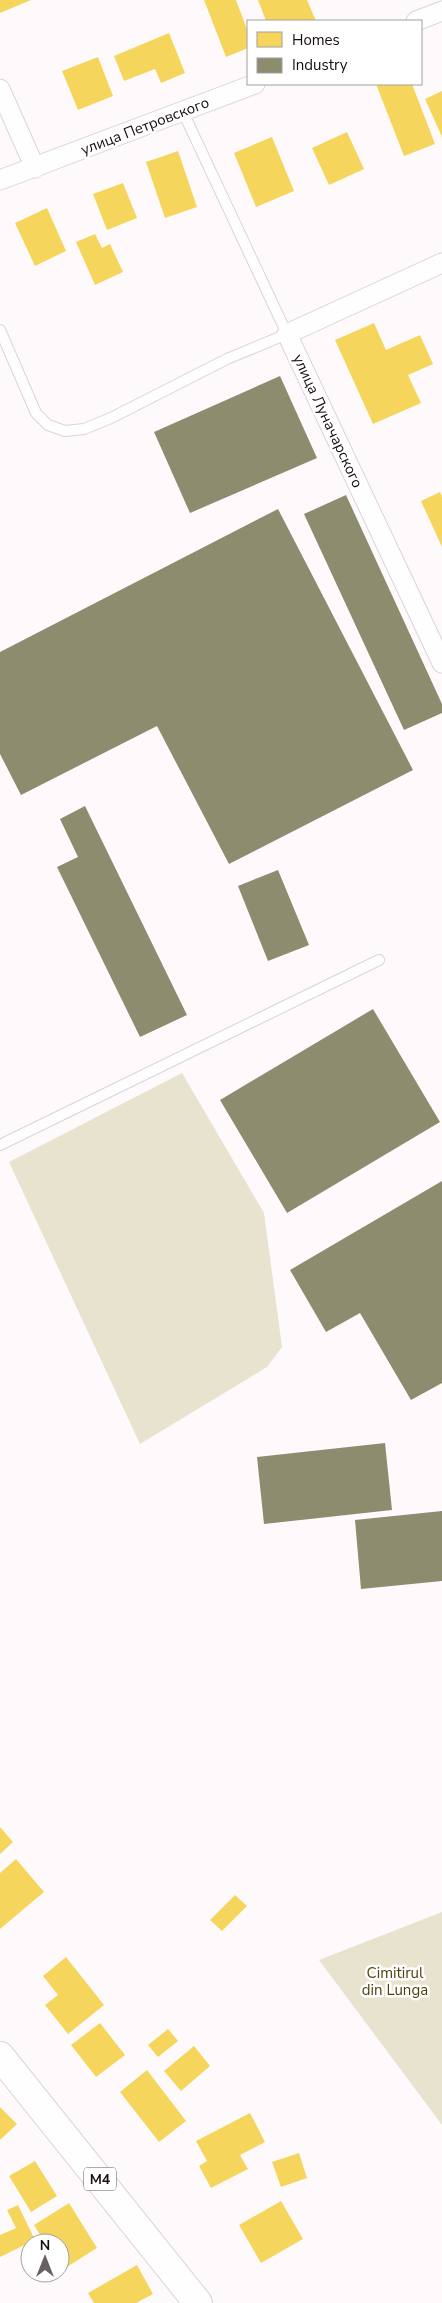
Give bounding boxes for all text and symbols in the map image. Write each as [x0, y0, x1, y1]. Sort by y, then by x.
legend [247, 20, 422, 85]
text: Homes [292, 30, 340, 50]
text: Industry [292, 55, 348, 75]
street label: улица Петровского [78, 92, 212, 160]
street label: улица Луначарского [288, 351, 368, 491]
park label: Cimitirul din Lunga [362, 1963, 428, 2000]
road number: M4 [84, 2168, 116, 2190]
north arrow [20, 2233, 70, 2283]
text: N [40, 2236, 50, 2255]

